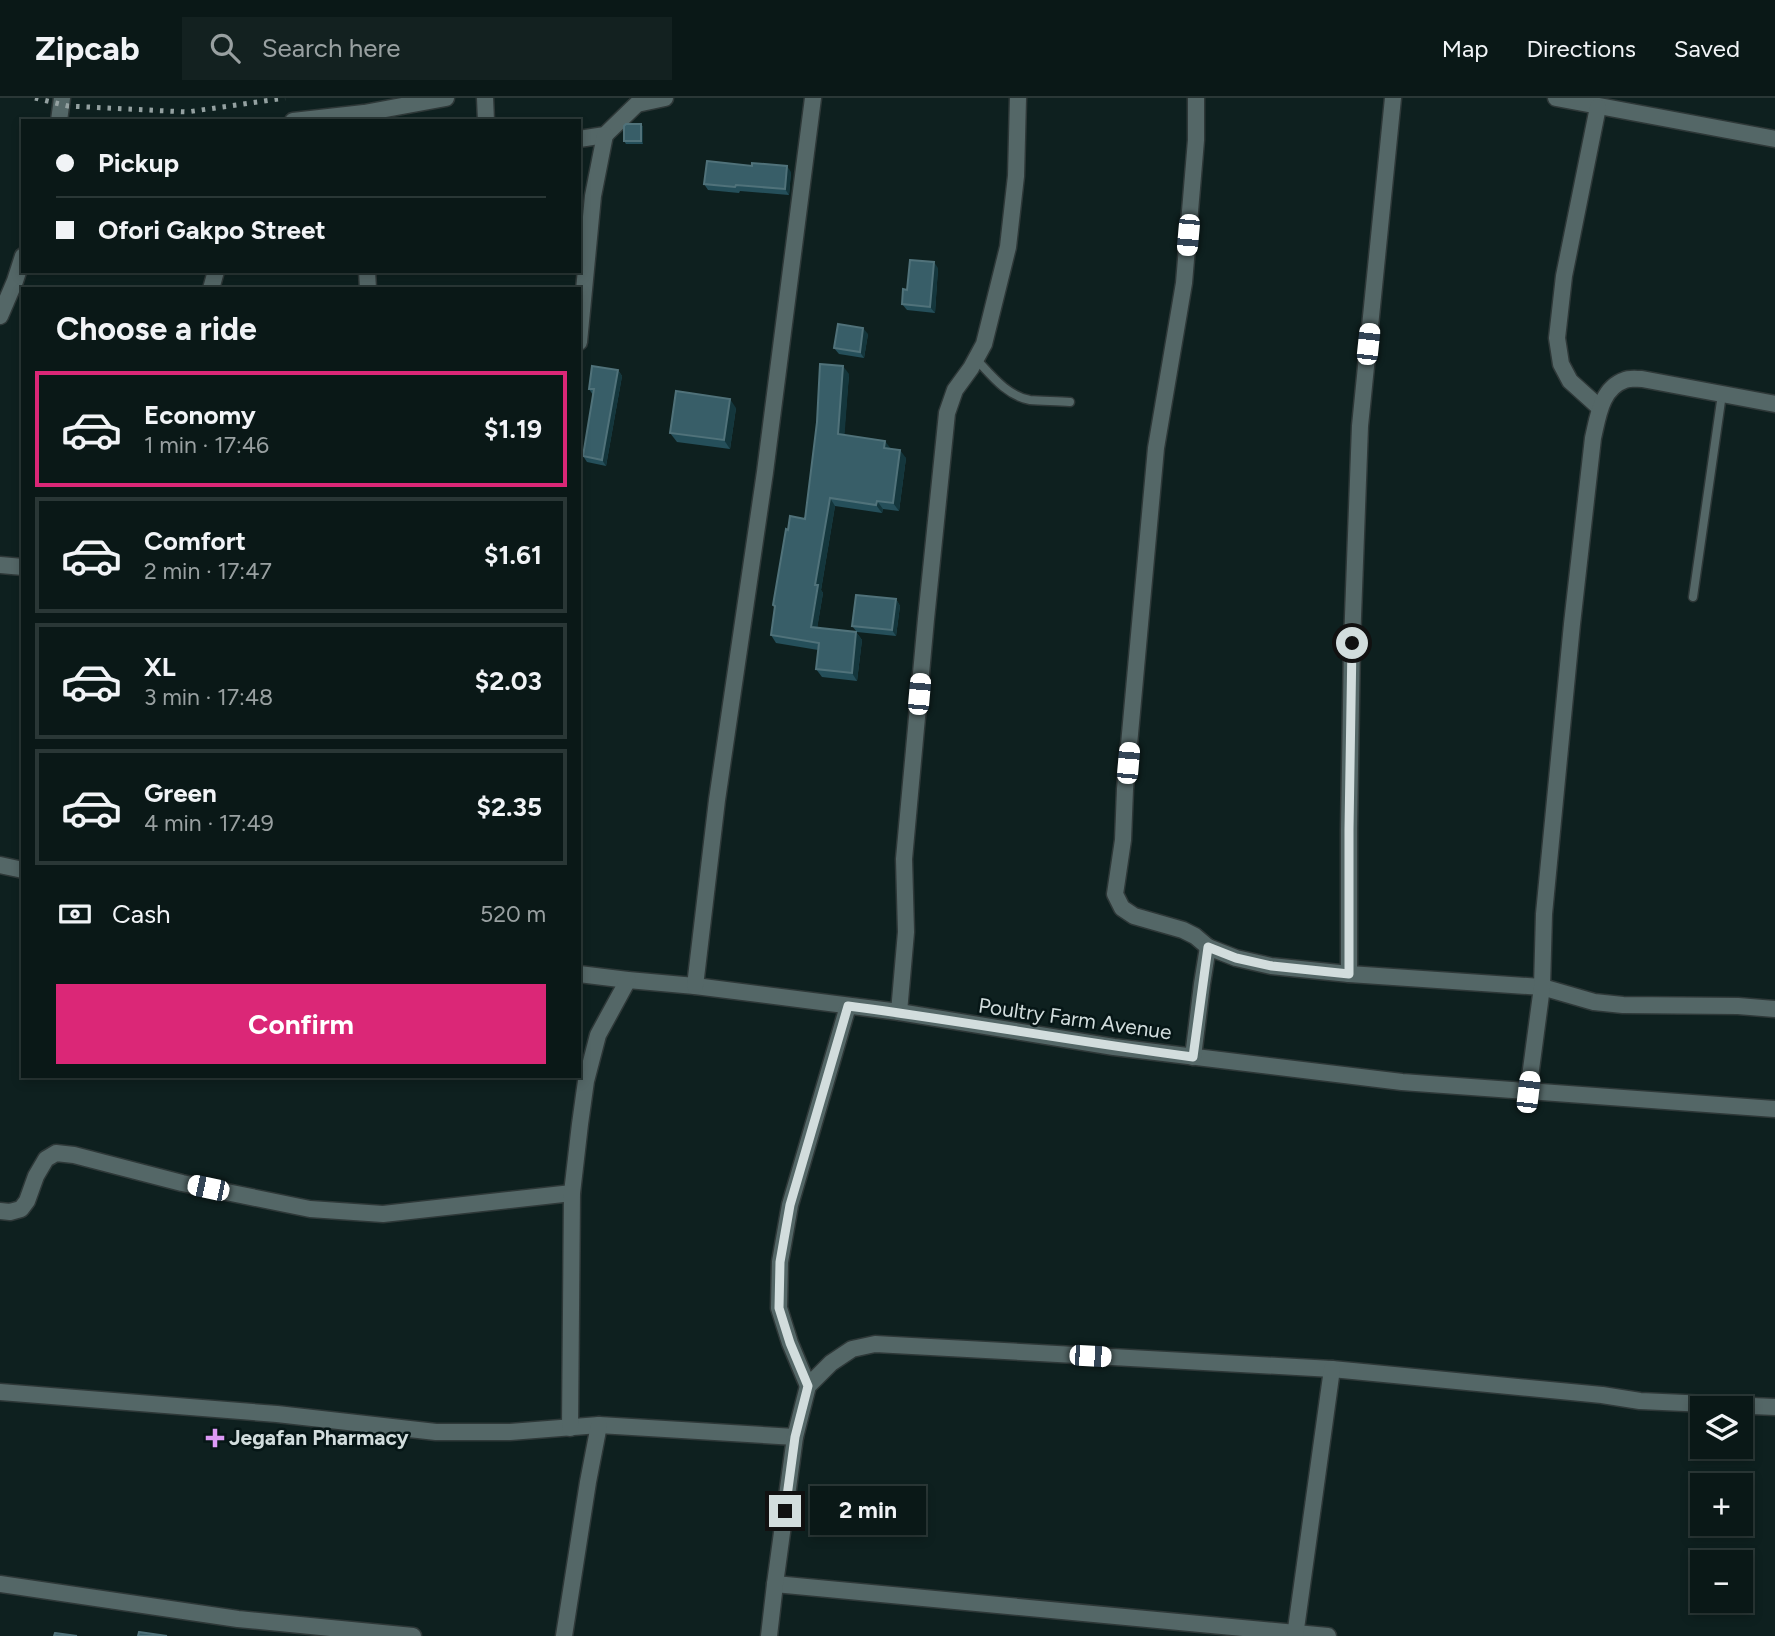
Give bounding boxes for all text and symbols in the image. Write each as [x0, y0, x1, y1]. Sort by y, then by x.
search box [182, 17, 672, 80]
text: Zipcab [35, 29, 140, 68]
icon: search [206, 29, 244, 67]
text: Search here [262, 32, 401, 64]
text: Map [1442, 34, 1488, 63]
text: Directions [1526, 34, 1636, 63]
text: Saved [1674, 34, 1740, 63]
text: Pickup [98, 147, 179, 179]
car [1176, 213, 1201, 257]
text: Ofori Gakpo Street [98, 214, 326, 246]
text: Choose a ride [56, 310, 257, 348]
car [1356, 322, 1381, 366]
icon: car [60, 398, 123, 461]
text: Economy [144, 399, 256, 431]
text: $1.19 [484, 413, 542, 445]
text: 1 min · 17:46 [144, 431, 269, 459]
icon: car [60, 524, 123, 587]
text: Comfort [144, 525, 246, 557]
text: $1.61 [484, 539, 542, 571]
text: 2 min · 17:47 [144, 557, 272, 585]
route start [1336, 627, 1368, 659]
icon: car [60, 650, 123, 713]
text: XL [144, 651, 176, 683]
text: $2.03 [475, 665, 542, 697]
car [907, 672, 932, 716]
text: 3 min · 17:48 [144, 683, 273, 711]
car [1116, 741, 1141, 785]
icon: car [60, 776, 123, 839]
text: Green [144, 777, 217, 809]
text: $2.35 [477, 791, 542, 823]
text: 4 min · 17:49 [144, 809, 274, 837]
icon: cash [56, 895, 94, 933]
text: Cash [112, 898, 171, 930]
text: 520 m [480, 900, 546, 928]
button: Confirm [56, 984, 546, 1064]
street label: Poultry Farm Avenue [977, 993, 1173, 1044]
car [1516, 1070, 1541, 1114]
car [186, 1173, 231, 1203]
car [1069, 1344, 1112, 1368]
map controls [1690, 1396, 1753, 1613]
button: layers [1690, 1396, 1753, 1459]
place label: Jegafan Pharmacy [229, 1425, 409, 1450]
marker: Jegafan Pharmacy [207, 1430, 223, 1446]
button: + [1690, 1473, 1753, 1536]
callout: 2 min [810, 1486, 925, 1536]
route end [769, 1495, 801, 1527]
text: 2 min [839, 1496, 897, 1524]
button: − [1690, 1550, 1753, 1613]

